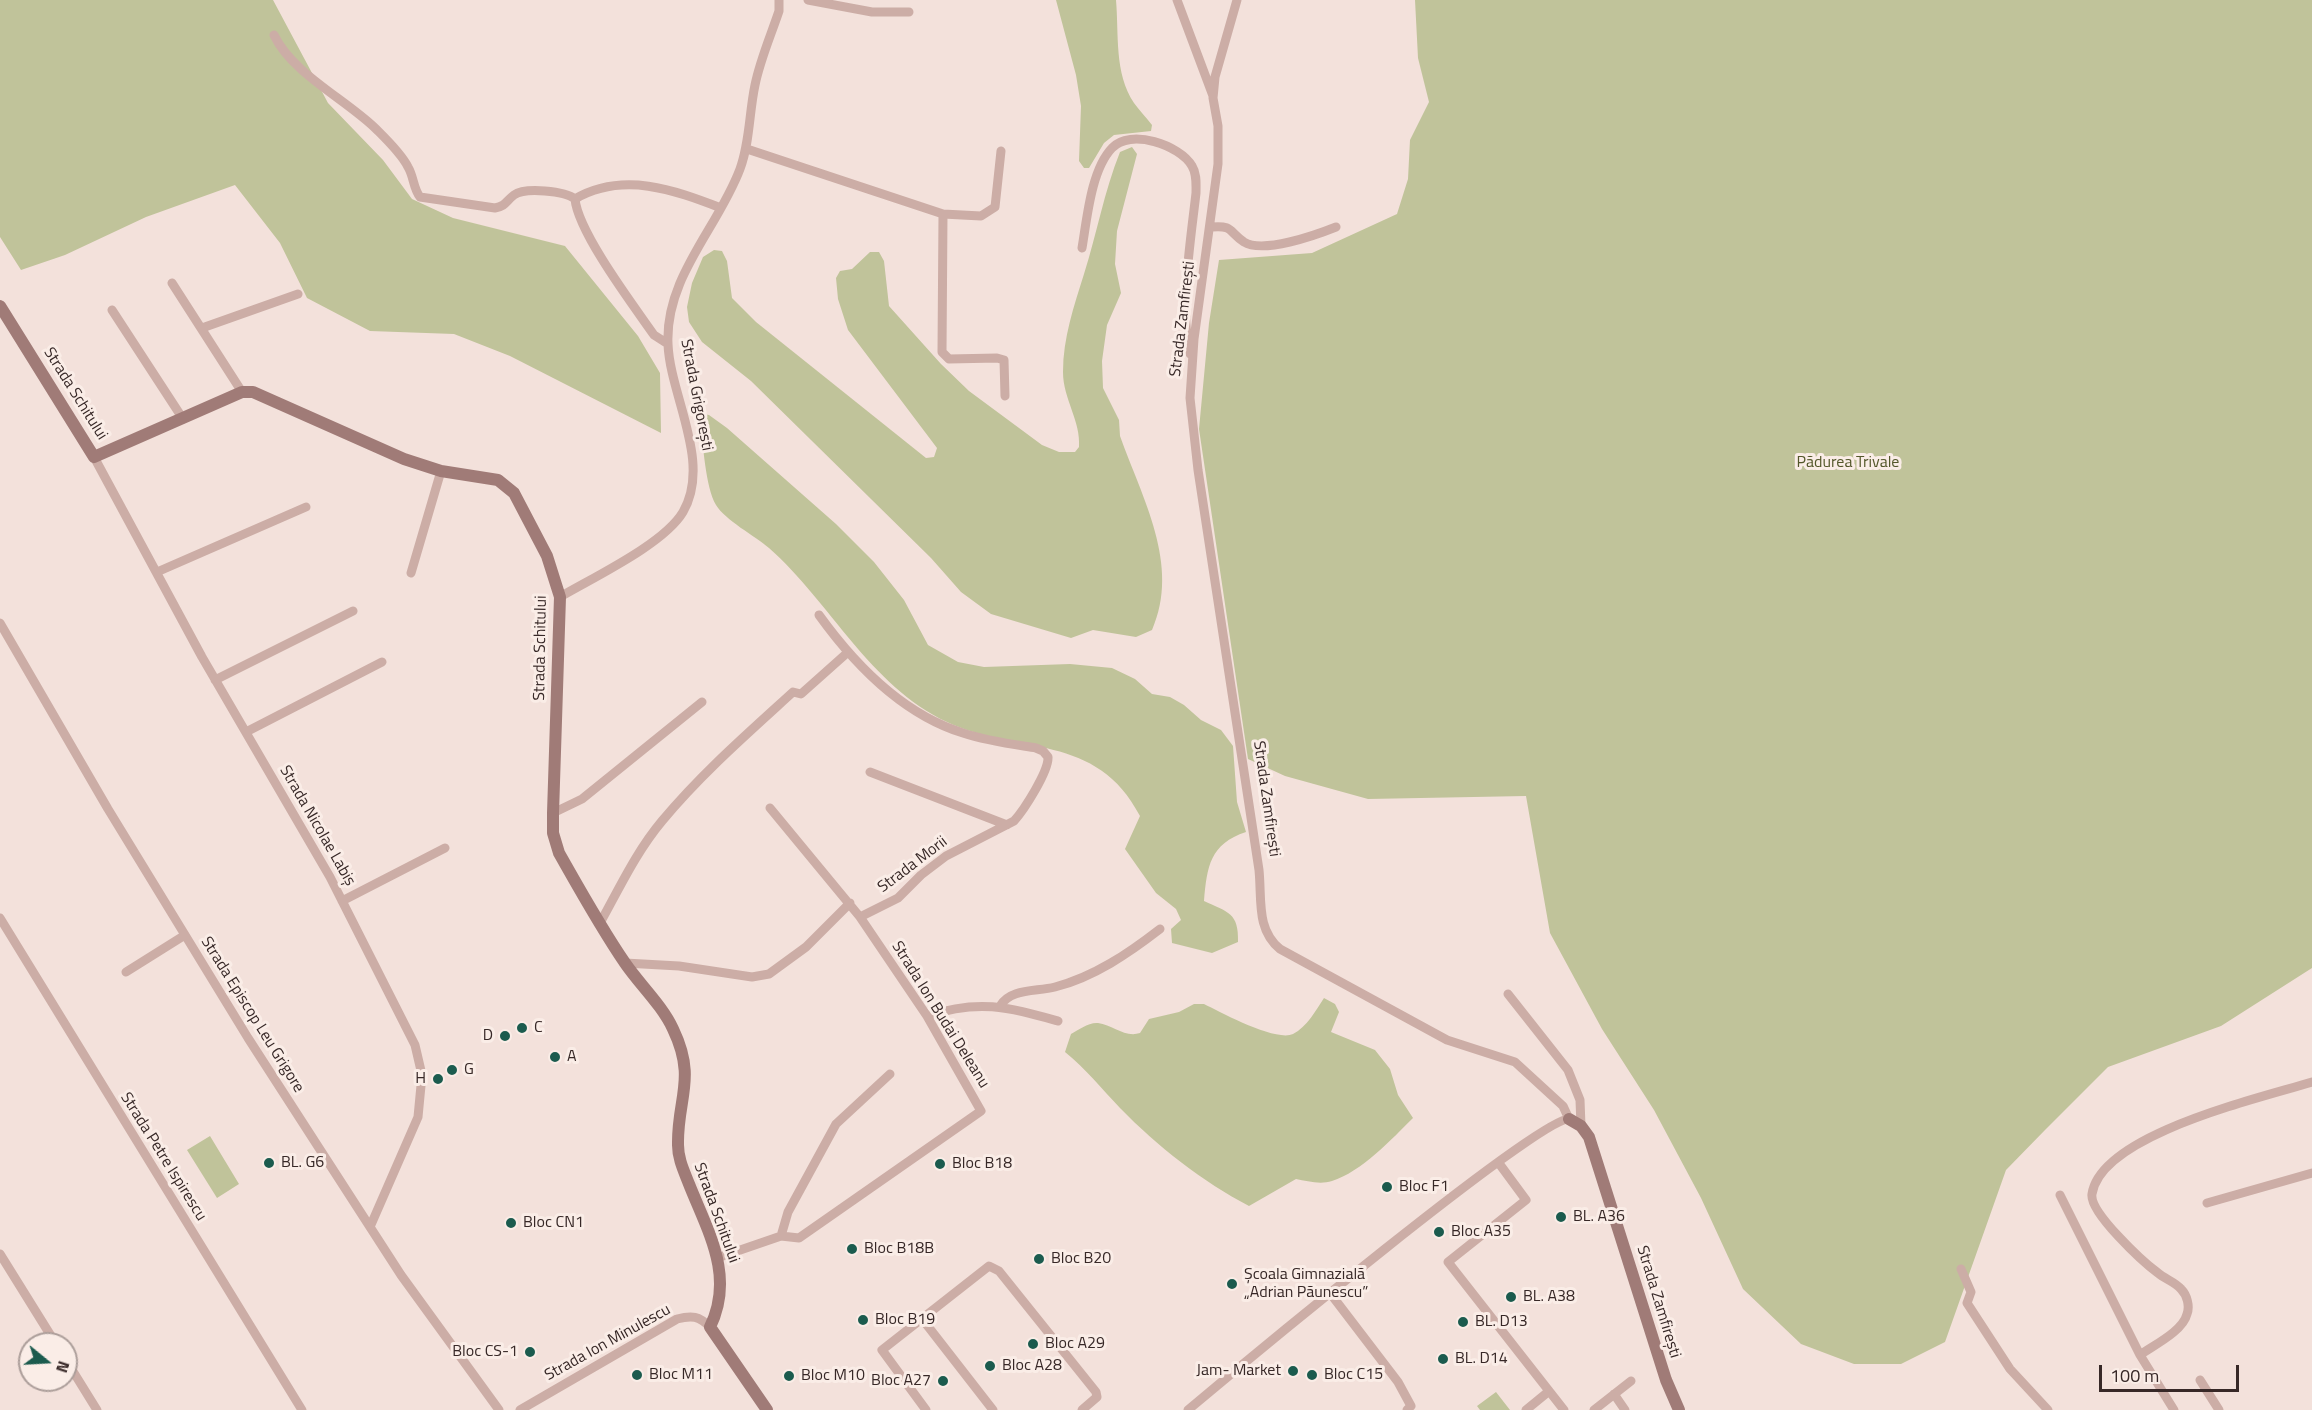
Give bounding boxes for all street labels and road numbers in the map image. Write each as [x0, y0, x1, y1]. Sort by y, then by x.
street label: Strada Zamfirești [1166, 260, 1200, 378]
street label: Strada Grigorești [676, 338, 716, 452]
street label: Strada Schitului [39, 344, 111, 444]
street label: Strada Schitului [530, 595, 552, 701]
street label: Strada Zamfirești [1248, 740, 1284, 858]
street label: Strada Nicolae Labiș [275, 762, 359, 890]
street label: Strada Morii [874, 833, 952, 897]
street label: Strada Episcop Leu Grigore [196, 934, 308, 1096]
street label: Strada Ion Budai Deleanu [887, 938, 993, 1092]
street label: Strada Petre Ispirescu [116, 1089, 210, 1225]
street label: Strada Schitului [689, 1160, 743, 1266]
street label: Strada Zamfirești [1632, 1243, 1684, 1361]
street label: Strada Ion Minulescu [542, 1300, 674, 1386]

